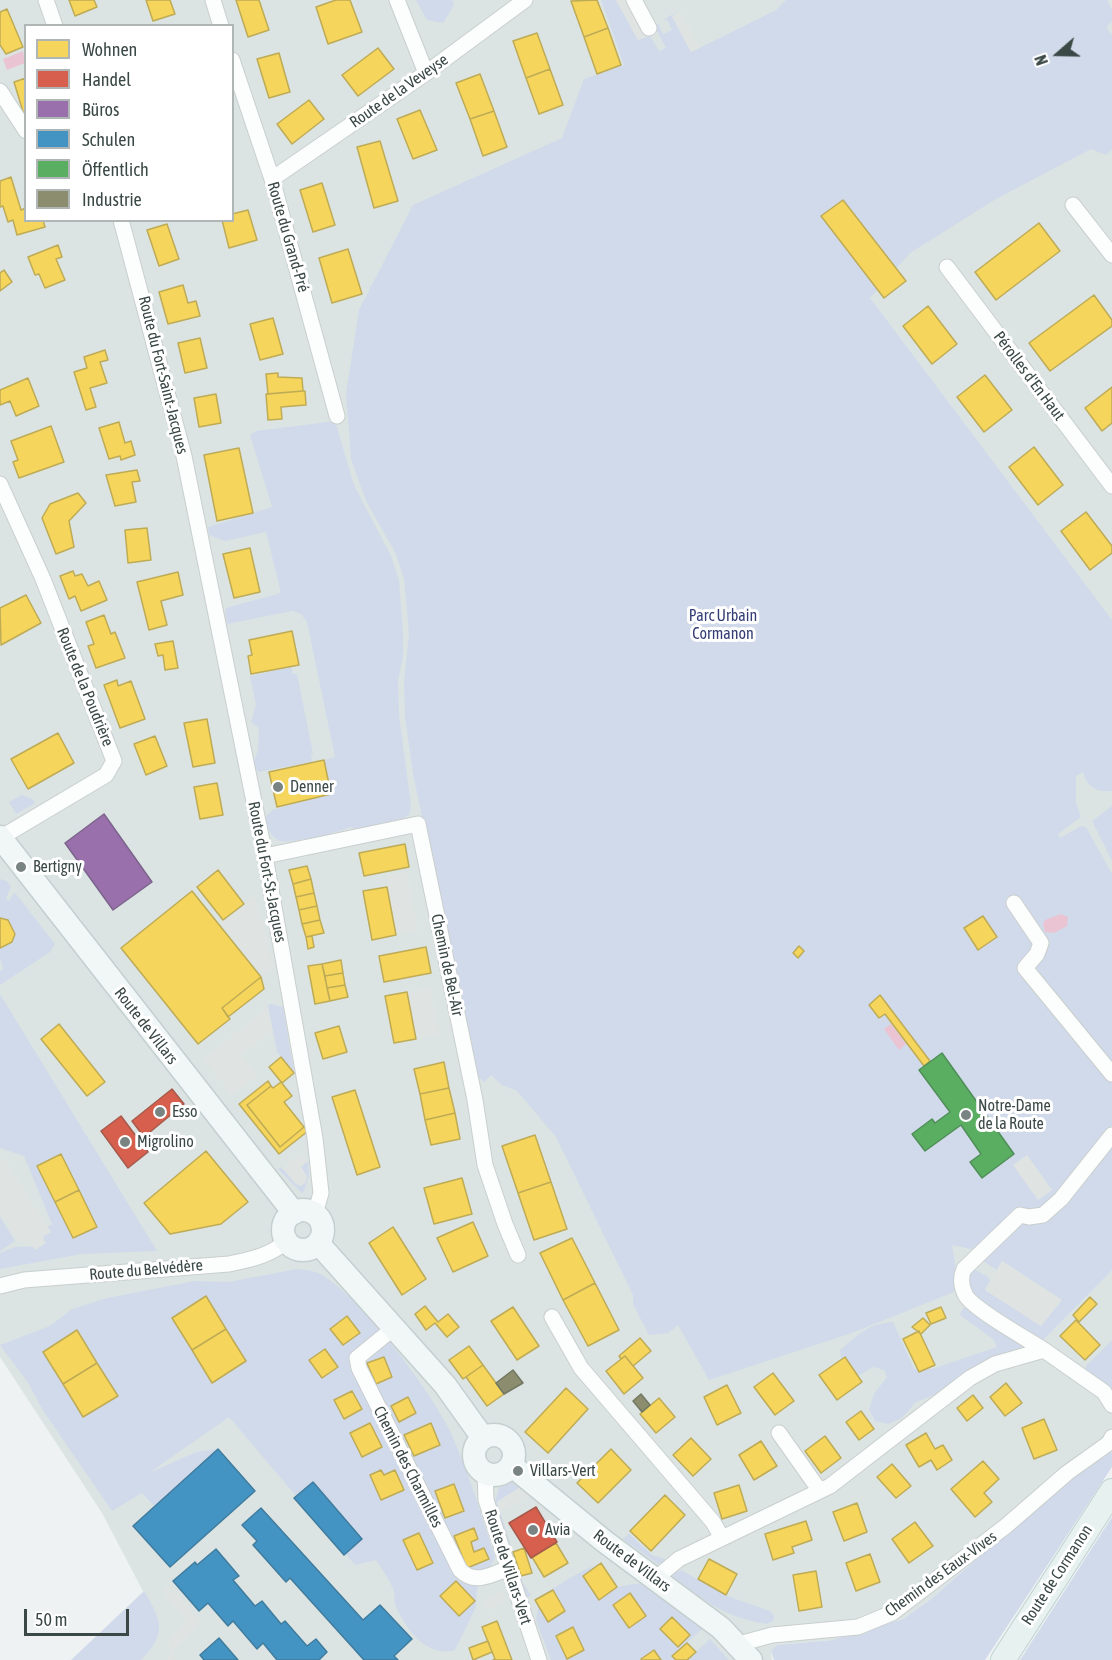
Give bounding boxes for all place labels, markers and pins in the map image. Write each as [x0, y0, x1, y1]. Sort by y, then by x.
place label: Denner [290, 777, 334, 797]
marker: Denner [271, 780, 285, 794]
place label: Bertigny [33, 857, 82, 877]
marker: Bertigny [14, 860, 28, 874]
place label: Notre-Dame de la Route [978, 1096, 1051, 1134]
place label: Esso [172, 1102, 198, 1122]
marker: Esso [153, 1105, 167, 1119]
marker: Notre-Dame de la Route [959, 1108, 973, 1122]
place label: Migrolino [137, 1132, 194, 1152]
marker: Migrolino [118, 1135, 132, 1149]
place label: Villars-Vert [530, 1461, 596, 1481]
marker: Villars-Vert [511, 1464, 525, 1478]
place label: Avia [545, 1520, 571, 1540]
marker: Avia [526, 1523, 540, 1537]

